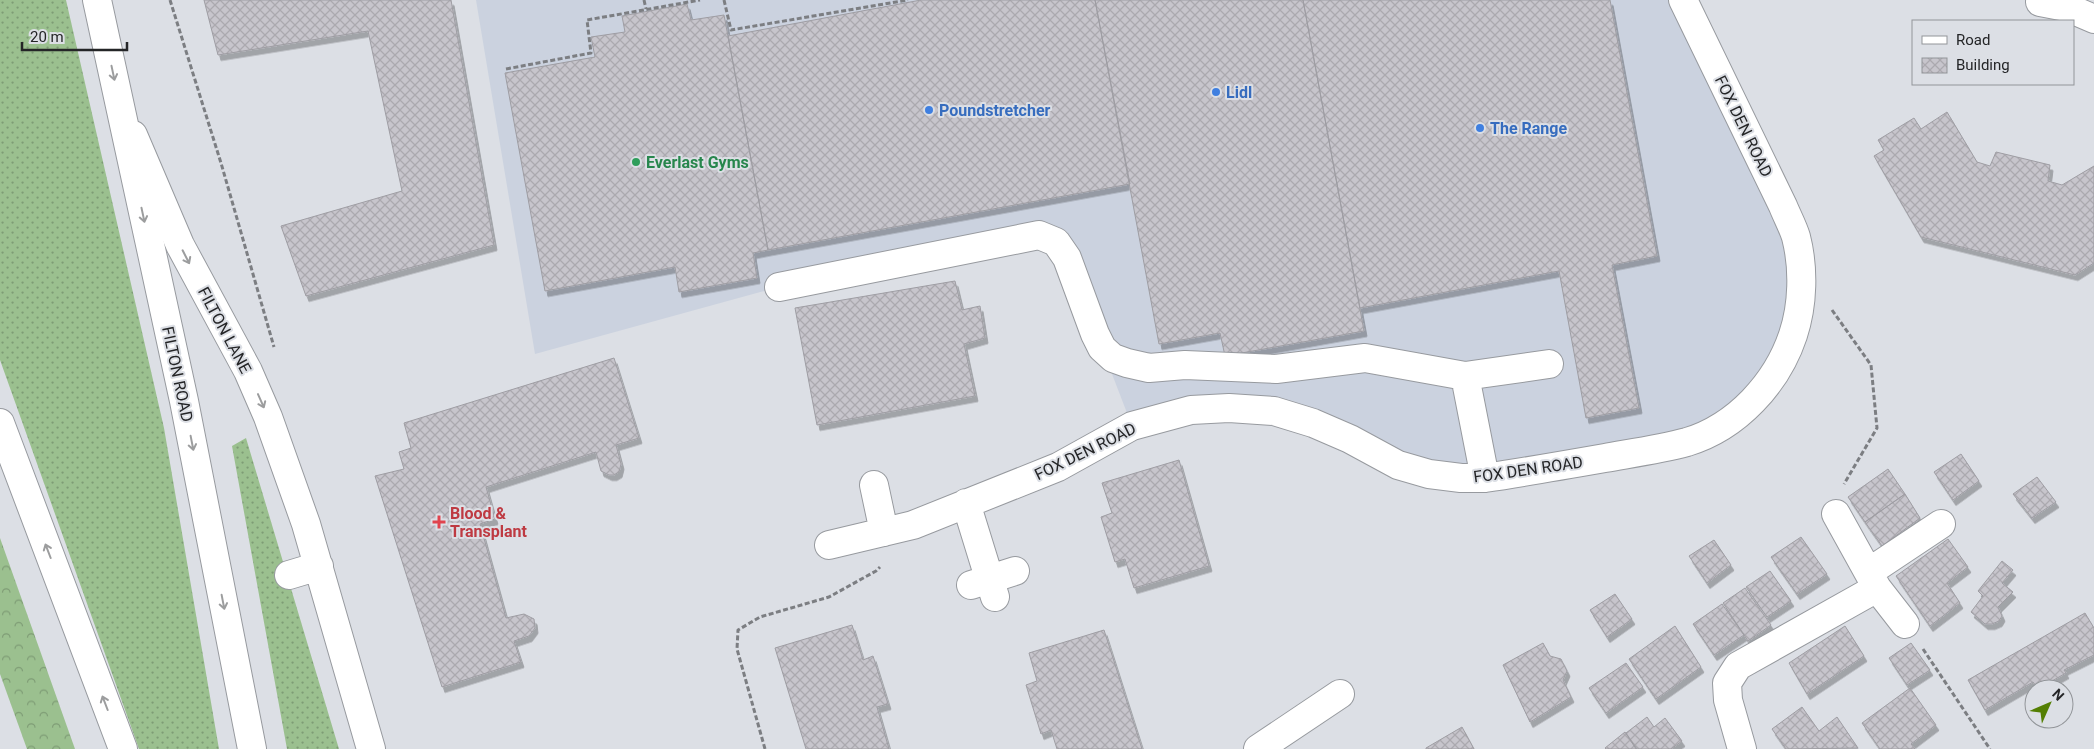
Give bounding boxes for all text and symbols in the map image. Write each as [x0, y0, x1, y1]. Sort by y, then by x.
scale bar [22, 20, 128, 52]
legend [1912, 20, 2074, 85]
text: 20 m [30, 28, 64, 46]
text: Road [1956, 31, 1990, 49]
text: Building [1956, 56, 2010, 74]
one-way arrow [108, 65, 118, 81]
street label: FOX DEN ROAD [1711, 72, 1776, 180]
place label: Lidl [1226, 83, 1252, 102]
marker: Lidl [1210, 86, 1222, 98]
place label: Poundstretcher [939, 101, 1051, 120]
marker: Poundstretcher [923, 104, 935, 116]
place label: The Range [1490, 119, 1567, 138]
marker: The Range [1474, 122, 1486, 134]
place label: Everlast Gyms [646, 153, 749, 172]
marker: Everlast Gyms [630, 156, 642, 168]
one-way arrow [139, 207, 149, 223]
one-way arrow [181, 249, 191, 264]
street label: FILTON LANE [194, 284, 255, 377]
street label: FILTON ROAD [158, 325, 197, 424]
one-way arrow [256, 393, 266, 408]
street label: FOX DEN ROAD [1031, 419, 1139, 484]
one-way arrow [188, 434, 198, 450]
street label: FOX DEN ROAD [1472, 452, 1584, 487]
place label: Blood & Transplant [450, 504, 527, 541]
marker: Blood & Transplant [432, 515, 446, 529]
one-way arrow [43, 544, 52, 560]
one-way arrow [219, 594, 229, 610]
north arrow [2024, 679, 2074, 729]
text: N [2049, 686, 2067, 704]
one-way arrow [100, 696, 109, 711]

